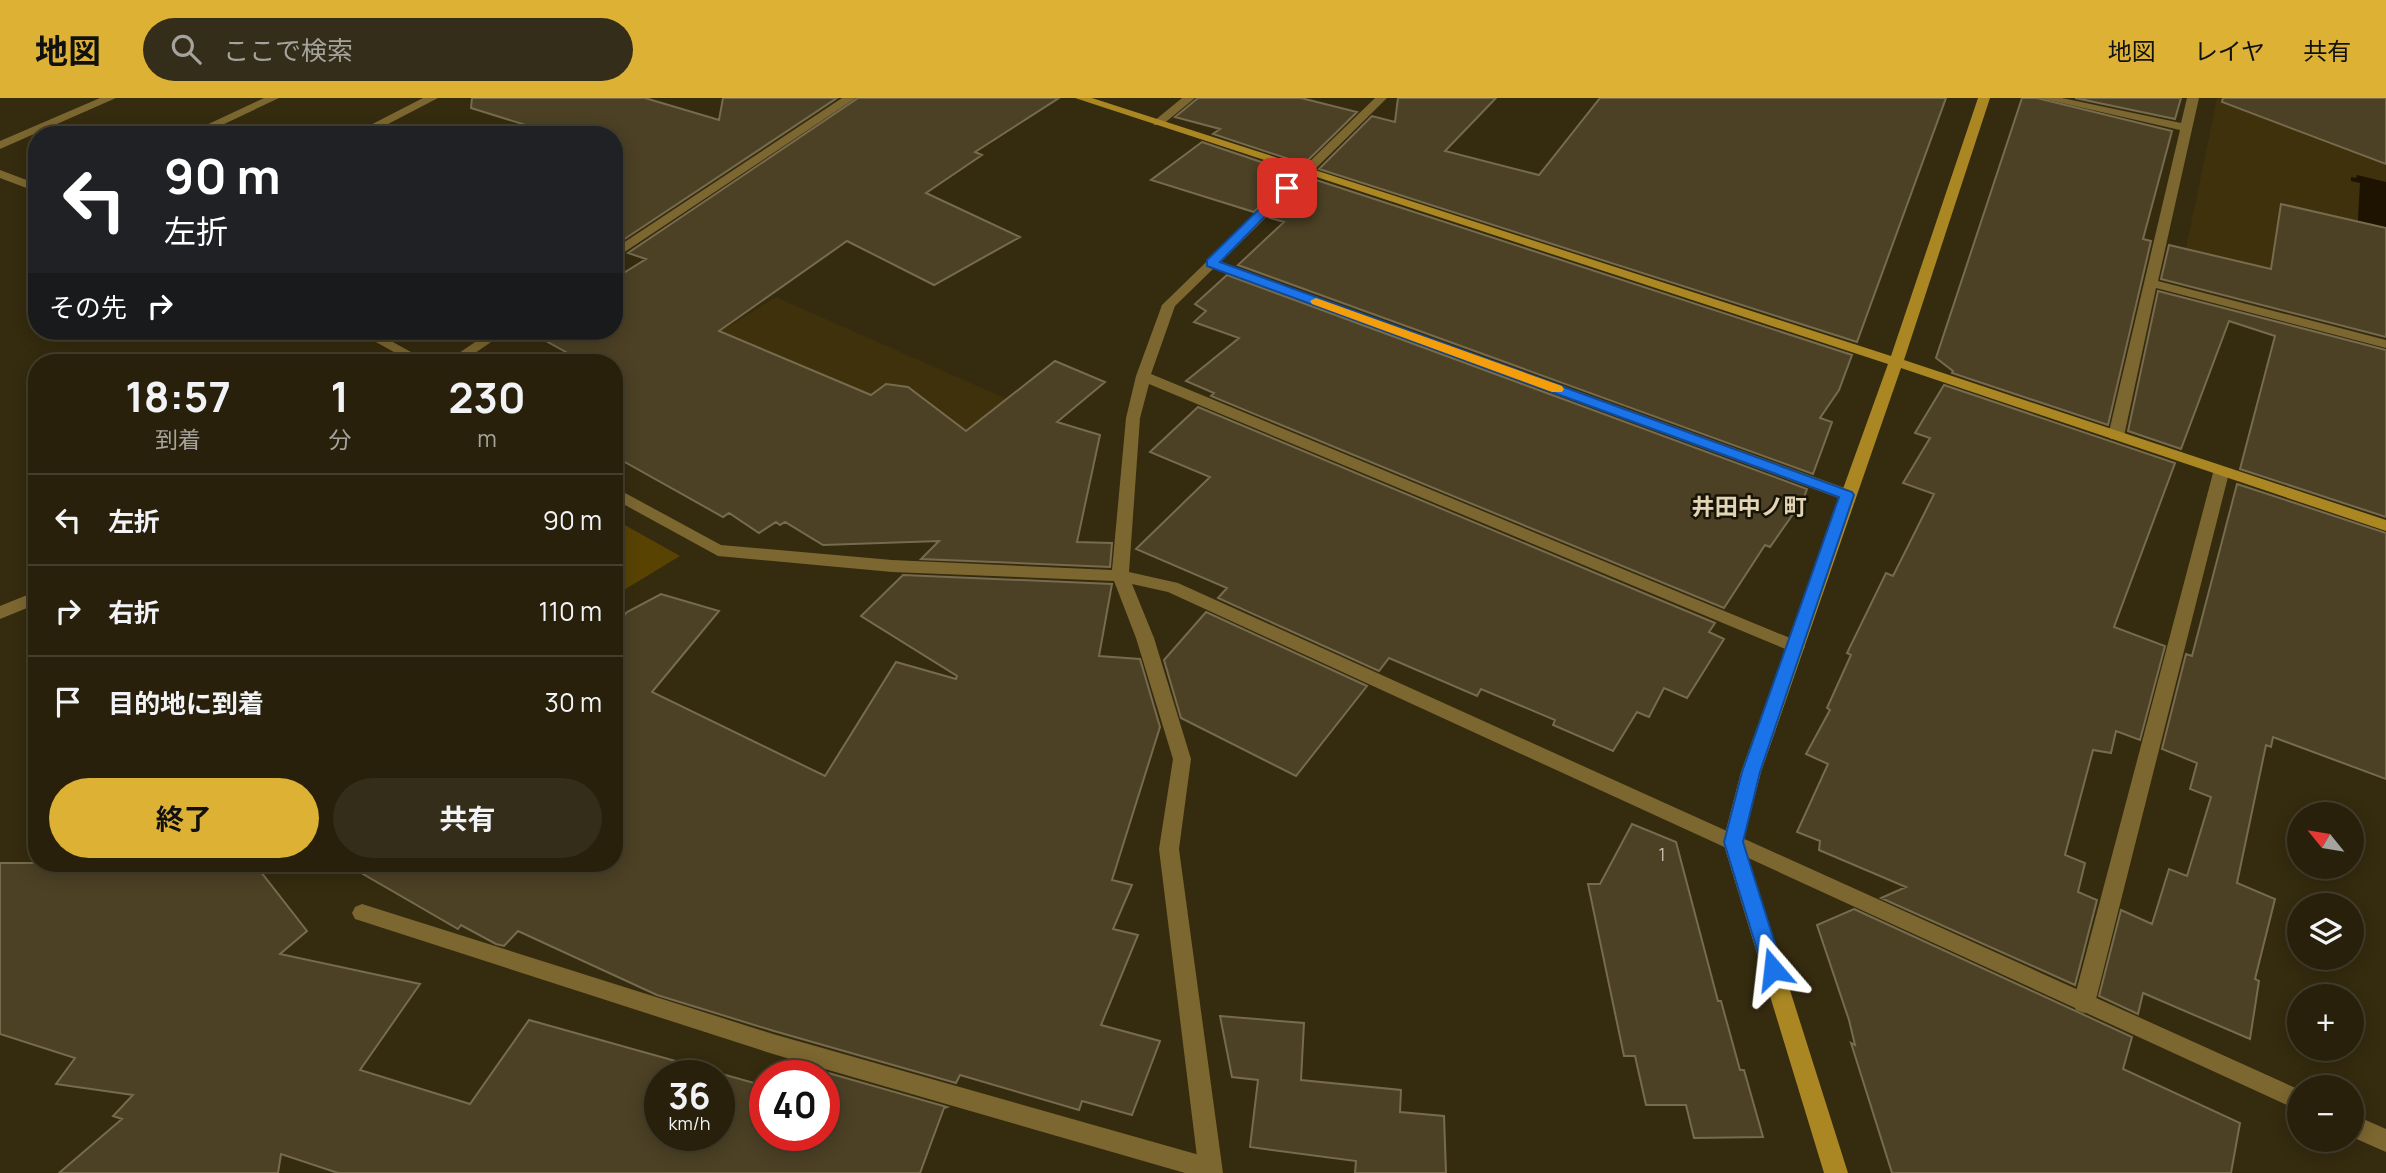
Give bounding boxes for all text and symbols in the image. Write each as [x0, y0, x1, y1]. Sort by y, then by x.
search box [143, 18, 633, 81]
text: 地図 [35, 28, 101, 73]
icon: search [167, 30, 205, 68]
text: ここで検索 [223, 32, 353, 68]
text: 地図 [2108, 34, 2156, 67]
text: レイヤ [2194, 34, 2265, 67]
text: 共有 [2303, 34, 2351, 67]
text: 90 m [164, 142, 281, 209]
icon: left [49, 154, 140, 245]
pin [1257, 158, 1317, 218]
icon: arrive [1268, 169, 1306, 207]
text: 左折 [164, 209, 228, 253]
icon: right [141, 287, 179, 325]
text: その先 [49, 289, 127, 325]
text: 18:57 [125, 367, 231, 425]
text: 1 [331, 367, 349, 425]
text: 230 [449, 368, 526, 426]
text: m [477, 422, 497, 454]
text: 到着 [155, 423, 201, 455]
text: 分 [328, 423, 351, 455]
district label: 井田中ノ町 [1692, 490, 1807, 522]
icon: left [49, 501, 87, 539]
text: 90 m [543, 502, 602, 538]
text: 左折 [108, 503, 160, 539]
icon: right [49, 592, 87, 630]
text: 110 m [539, 593, 602, 629]
text: 右折 [108, 594, 160, 630]
icon: arrive [49, 683, 87, 721]
text: 30 m [545, 684, 602, 720]
text: 目的地に到着 [108, 685, 264, 721]
button: 終了 [49, 778, 319, 858]
button: 共有 [333, 778, 602, 858]
north arrow [2287, 802, 2364, 878]
map controls [2287, 802, 2364, 1152]
house number: 1 [1658, 842, 1666, 866]
button: layers [2287, 893, 2364, 970]
position arrow [1736, 932, 1810, 1006]
button: + [2287, 984, 2364, 1061]
speed limit sign: 40 [749, 1060, 840, 1151]
text: 36 [668, 1072, 711, 1120]
button: − [2287, 1075, 2364, 1152]
text: km/h [669, 1111, 710, 1135]

